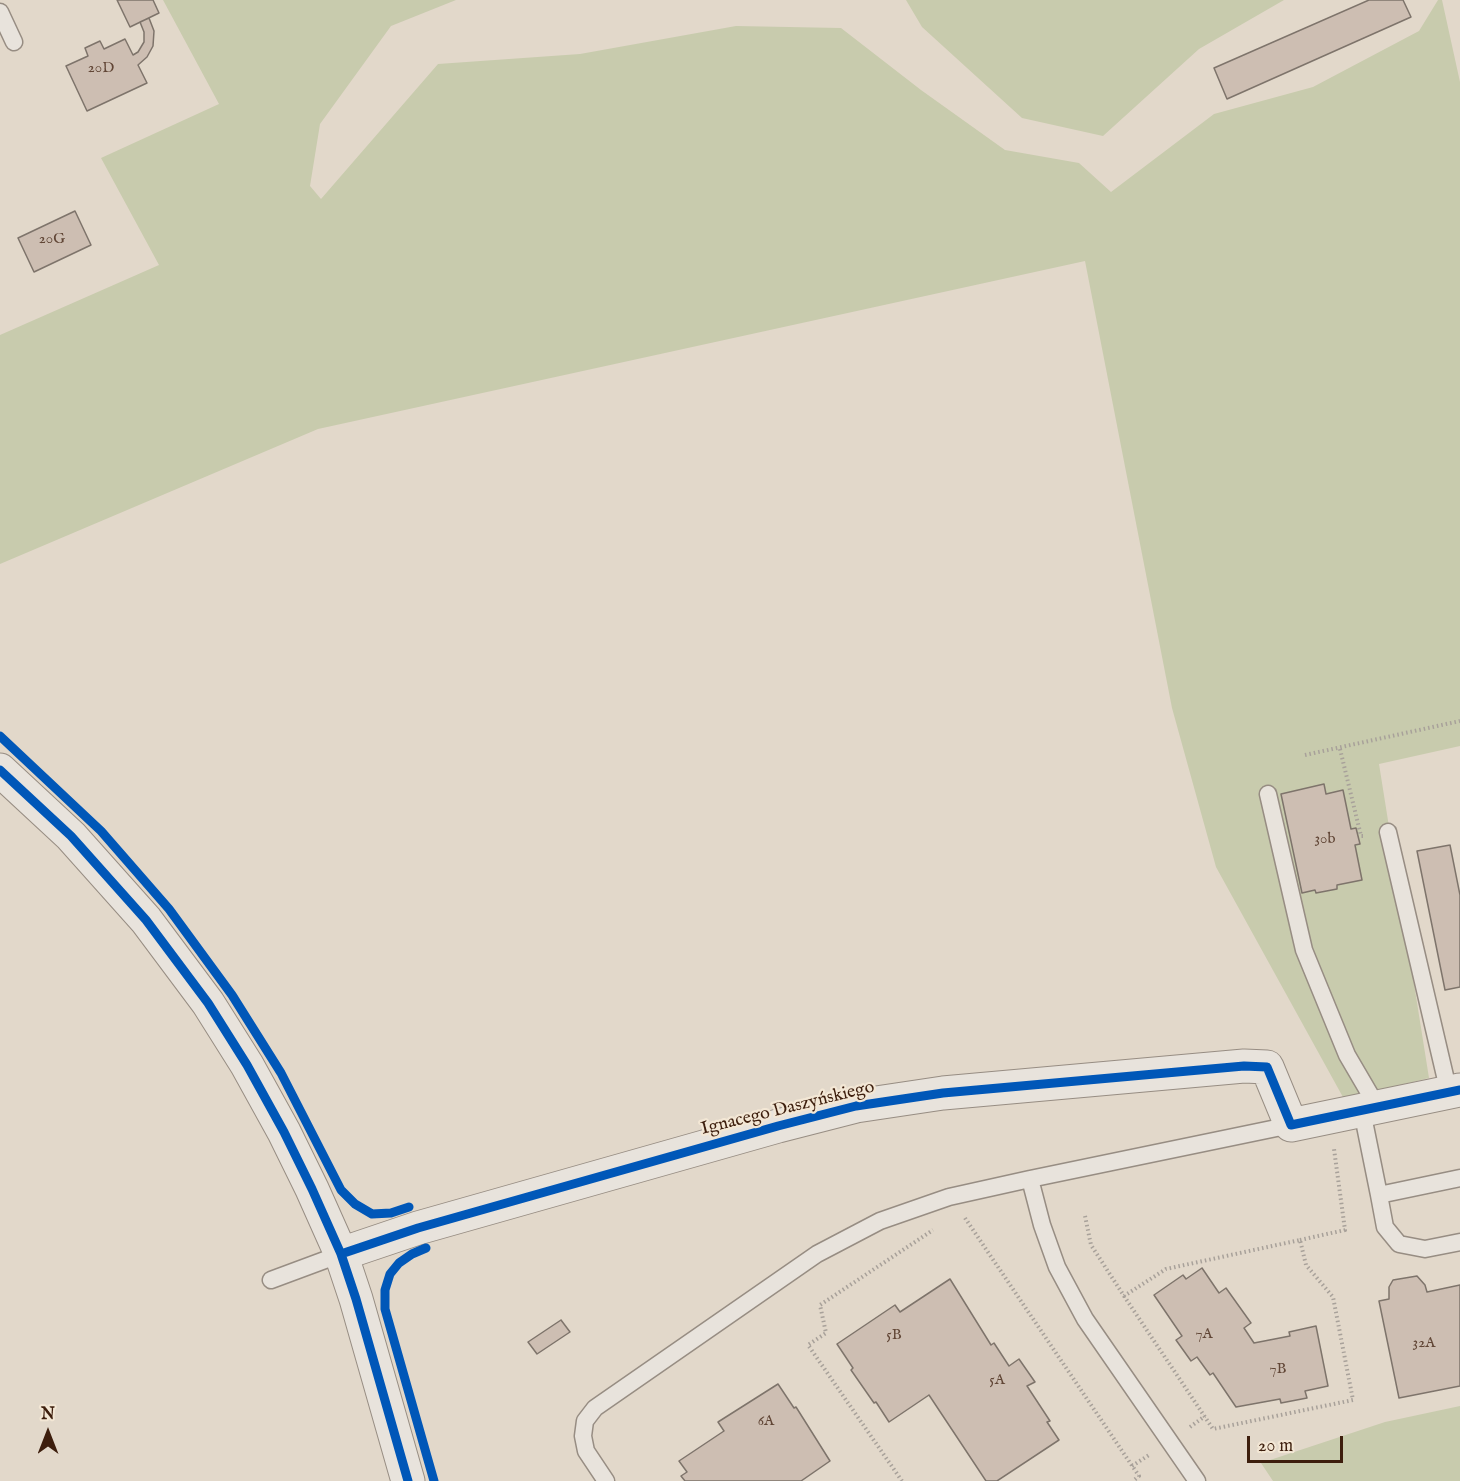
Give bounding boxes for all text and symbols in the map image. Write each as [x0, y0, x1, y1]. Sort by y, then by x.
house number: 20D [88, 60, 114, 78]
house number: 20G [39, 231, 65, 249]
house number: 30b [1315, 831, 1335, 849]
street label: Ignacego Daszyńskiego [699, 1077, 877, 1141]
house number: 7A [1195, 1326, 1213, 1344]
house number: 5B [886, 1327, 902, 1345]
house number: 32A [1413, 1335, 1435, 1353]
house number: 7B [1270, 1361, 1286, 1379]
house number: 5A [989, 1372, 1005, 1390]
north arrow [18, 1403, 78, 1463]
text: N [41, 1405, 55, 1425]
house number: 6A [758, 1413, 774, 1431]
scale bar [1250, 1424, 1346, 1462]
text: 20 m [1258, 1435, 1293, 1458]

